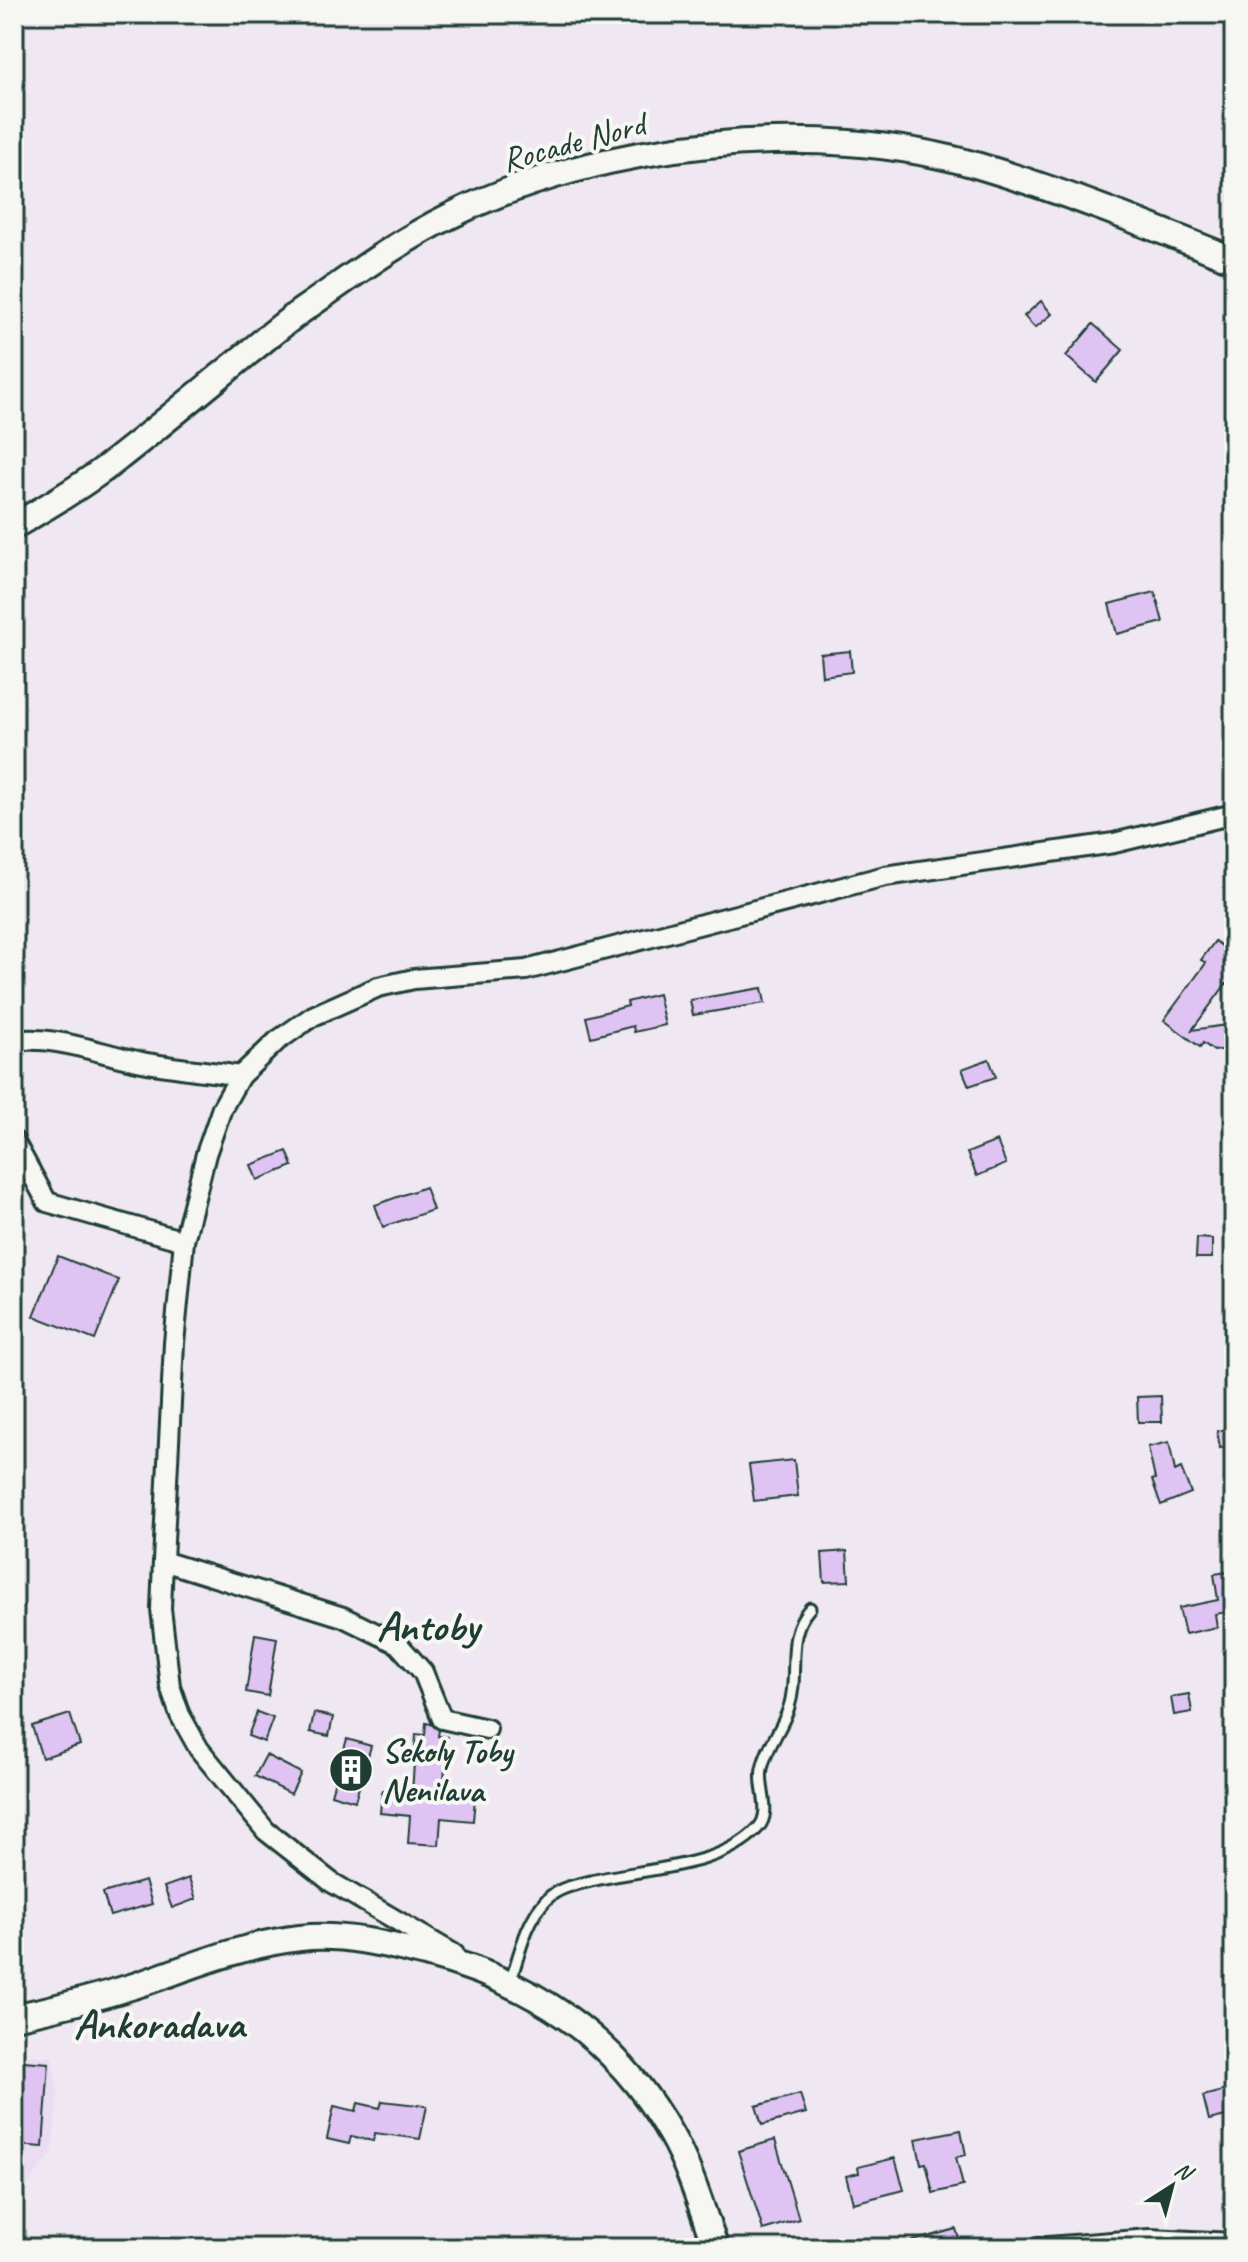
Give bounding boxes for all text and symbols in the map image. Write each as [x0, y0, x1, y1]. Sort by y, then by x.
street label: Rocade Nord [497, 101, 654, 181]
district label: Antoby [377, 1600, 483, 1653]
place label: Sekoly Toby Nenilava [382, 1729, 515, 1811]
building icon: Sekoly Toby Nenilava [327, 1746, 375, 1794]
district label: Ankoradava [74, 1998, 248, 2051]
north arrow [1132, 2146, 1212, 2226]
text: N [1169, 2155, 1200, 2188]

